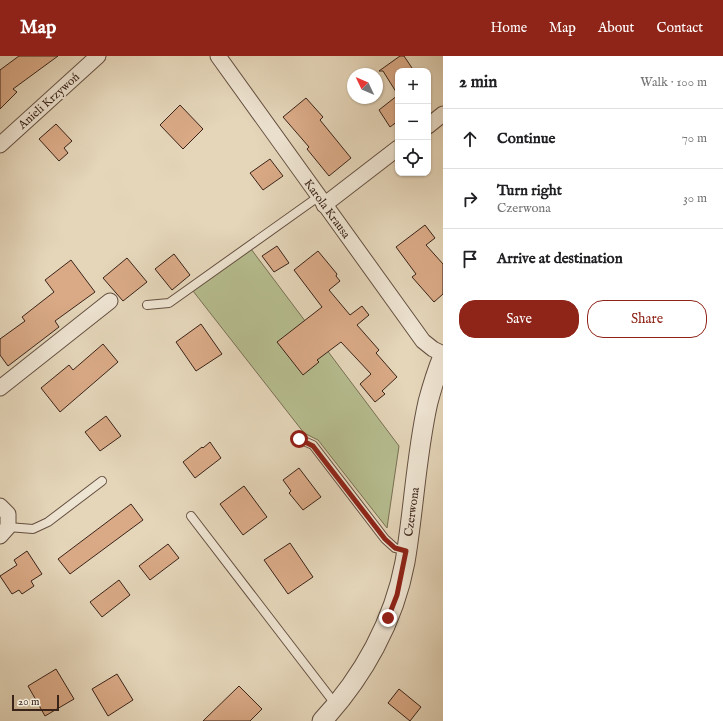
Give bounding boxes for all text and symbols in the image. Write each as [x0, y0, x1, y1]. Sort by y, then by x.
text: Map [20, 16, 56, 40]
text: Home [491, 19, 527, 37]
text: Map [549, 19, 576, 37]
text: About [598, 19, 634, 37]
text: Contact [656, 19, 703, 37]
north arrow [347, 68, 383, 104]
map controls [395, 68, 431, 176]
button: + [395, 68, 431, 104]
street label: Anieli Krzywoń [14, 69, 83, 133]
text: 2 min [459, 72, 497, 93]
text: Walk · 100 m [640, 74, 707, 91]
button: − [395, 104, 431, 140]
icon: ahead [459, 128, 481, 150]
text: Continue [497, 129, 555, 148]
text: 70 m [682, 130, 707, 147]
button: locate [395, 140, 431, 176]
street label: Karola Krausa [300, 176, 354, 242]
text: Turn right [497, 181, 562, 200]
icon: right [459, 188, 481, 210]
text: 30 m [683, 190, 707, 207]
text: Czerwona [497, 200, 551, 217]
icon: arrive [459, 248, 481, 270]
text: Arrive at destination [497, 249, 623, 268]
button: Save [459, 300, 579, 338]
button: Share [587, 300, 707, 338]
route start [290, 430, 308, 448]
street label: Czerwona [401, 486, 423, 538]
route end [379, 609, 397, 627]
scale bar [12, 693, 59, 712]
text: 20 m [18, 695, 39, 709]

